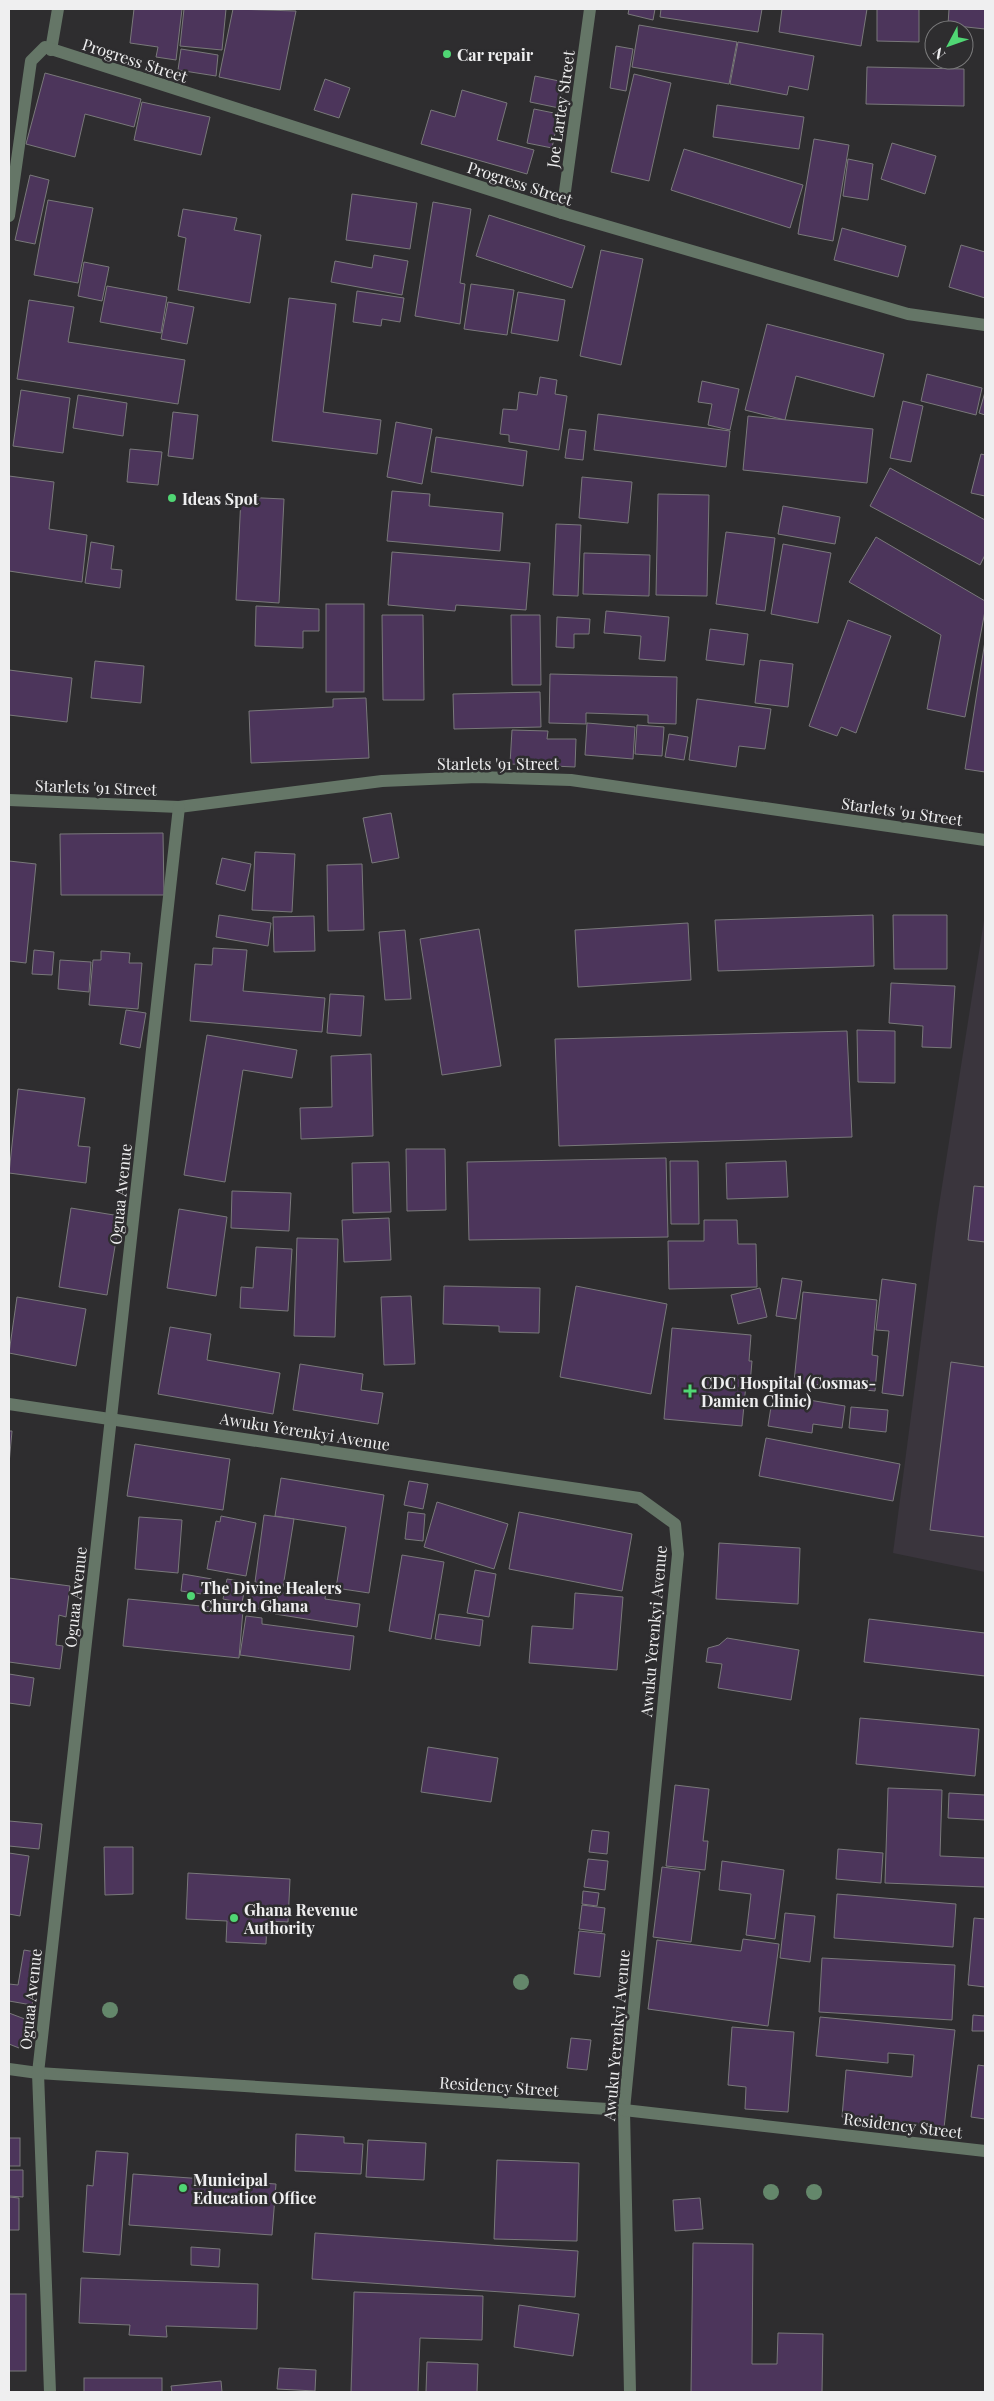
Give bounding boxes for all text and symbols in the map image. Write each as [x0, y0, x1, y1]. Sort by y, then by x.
north arrow [924, 20, 974, 70]
street label: Progress Street [80, 33, 191, 87]
place label: Car repair [457, 44, 534, 65]
text: N [928, 44, 949, 64]
marker: Car repair [441, 48, 453, 60]
street label: Joe Lartey Street [541, 49, 579, 170]
street label: Progress Street [465, 156, 576, 210]
place label: Ideas Spot [182, 488, 259, 509]
marker: Ideas Spot [166, 492, 178, 504]
street label: Starlets '91 Street [437, 753, 559, 774]
street label: Starlets '91 Street [35, 774, 158, 800]
street label: Starlets '91 Street [840, 792, 964, 830]
street label: Oguaa Avenue [104, 1142, 136, 1246]
place label: CDC Hospital (Cosmas- Damien Clinic) [701, 1372, 876, 1411]
marker: CDC Hospital (Cosmas- Damien Clinic) [683, 1384, 697, 1398]
street label: Awuku Yerenkyi Avenue [217, 1407, 392, 1455]
street label: Awuku Yerenkyi Avenue [635, 1544, 671, 1719]
street label: Oguaa Avenue [59, 1545, 91, 1649]
place label: The Divine Healers Church Ghana [201, 1577, 342, 1616]
marker: The Divine Healers Church Ghana [185, 1590, 197, 1602]
place label: Ghana Revenue Authority [243, 1899, 358, 1938]
marker: Ghana Revenue Authority [228, 1912, 240, 1924]
street label: Oguaa Avenue [14, 1947, 46, 2051]
street label: Awuku Yerenkyi Avenue [598, 1948, 634, 2123]
street label: Residency Street [439, 2071, 560, 2101]
street label: Residency Street [842, 2107, 964, 2143]
place label: Municipal Education Office [193, 2169, 316, 2208]
marker: Municipal Education Office [177, 2182, 189, 2194]

